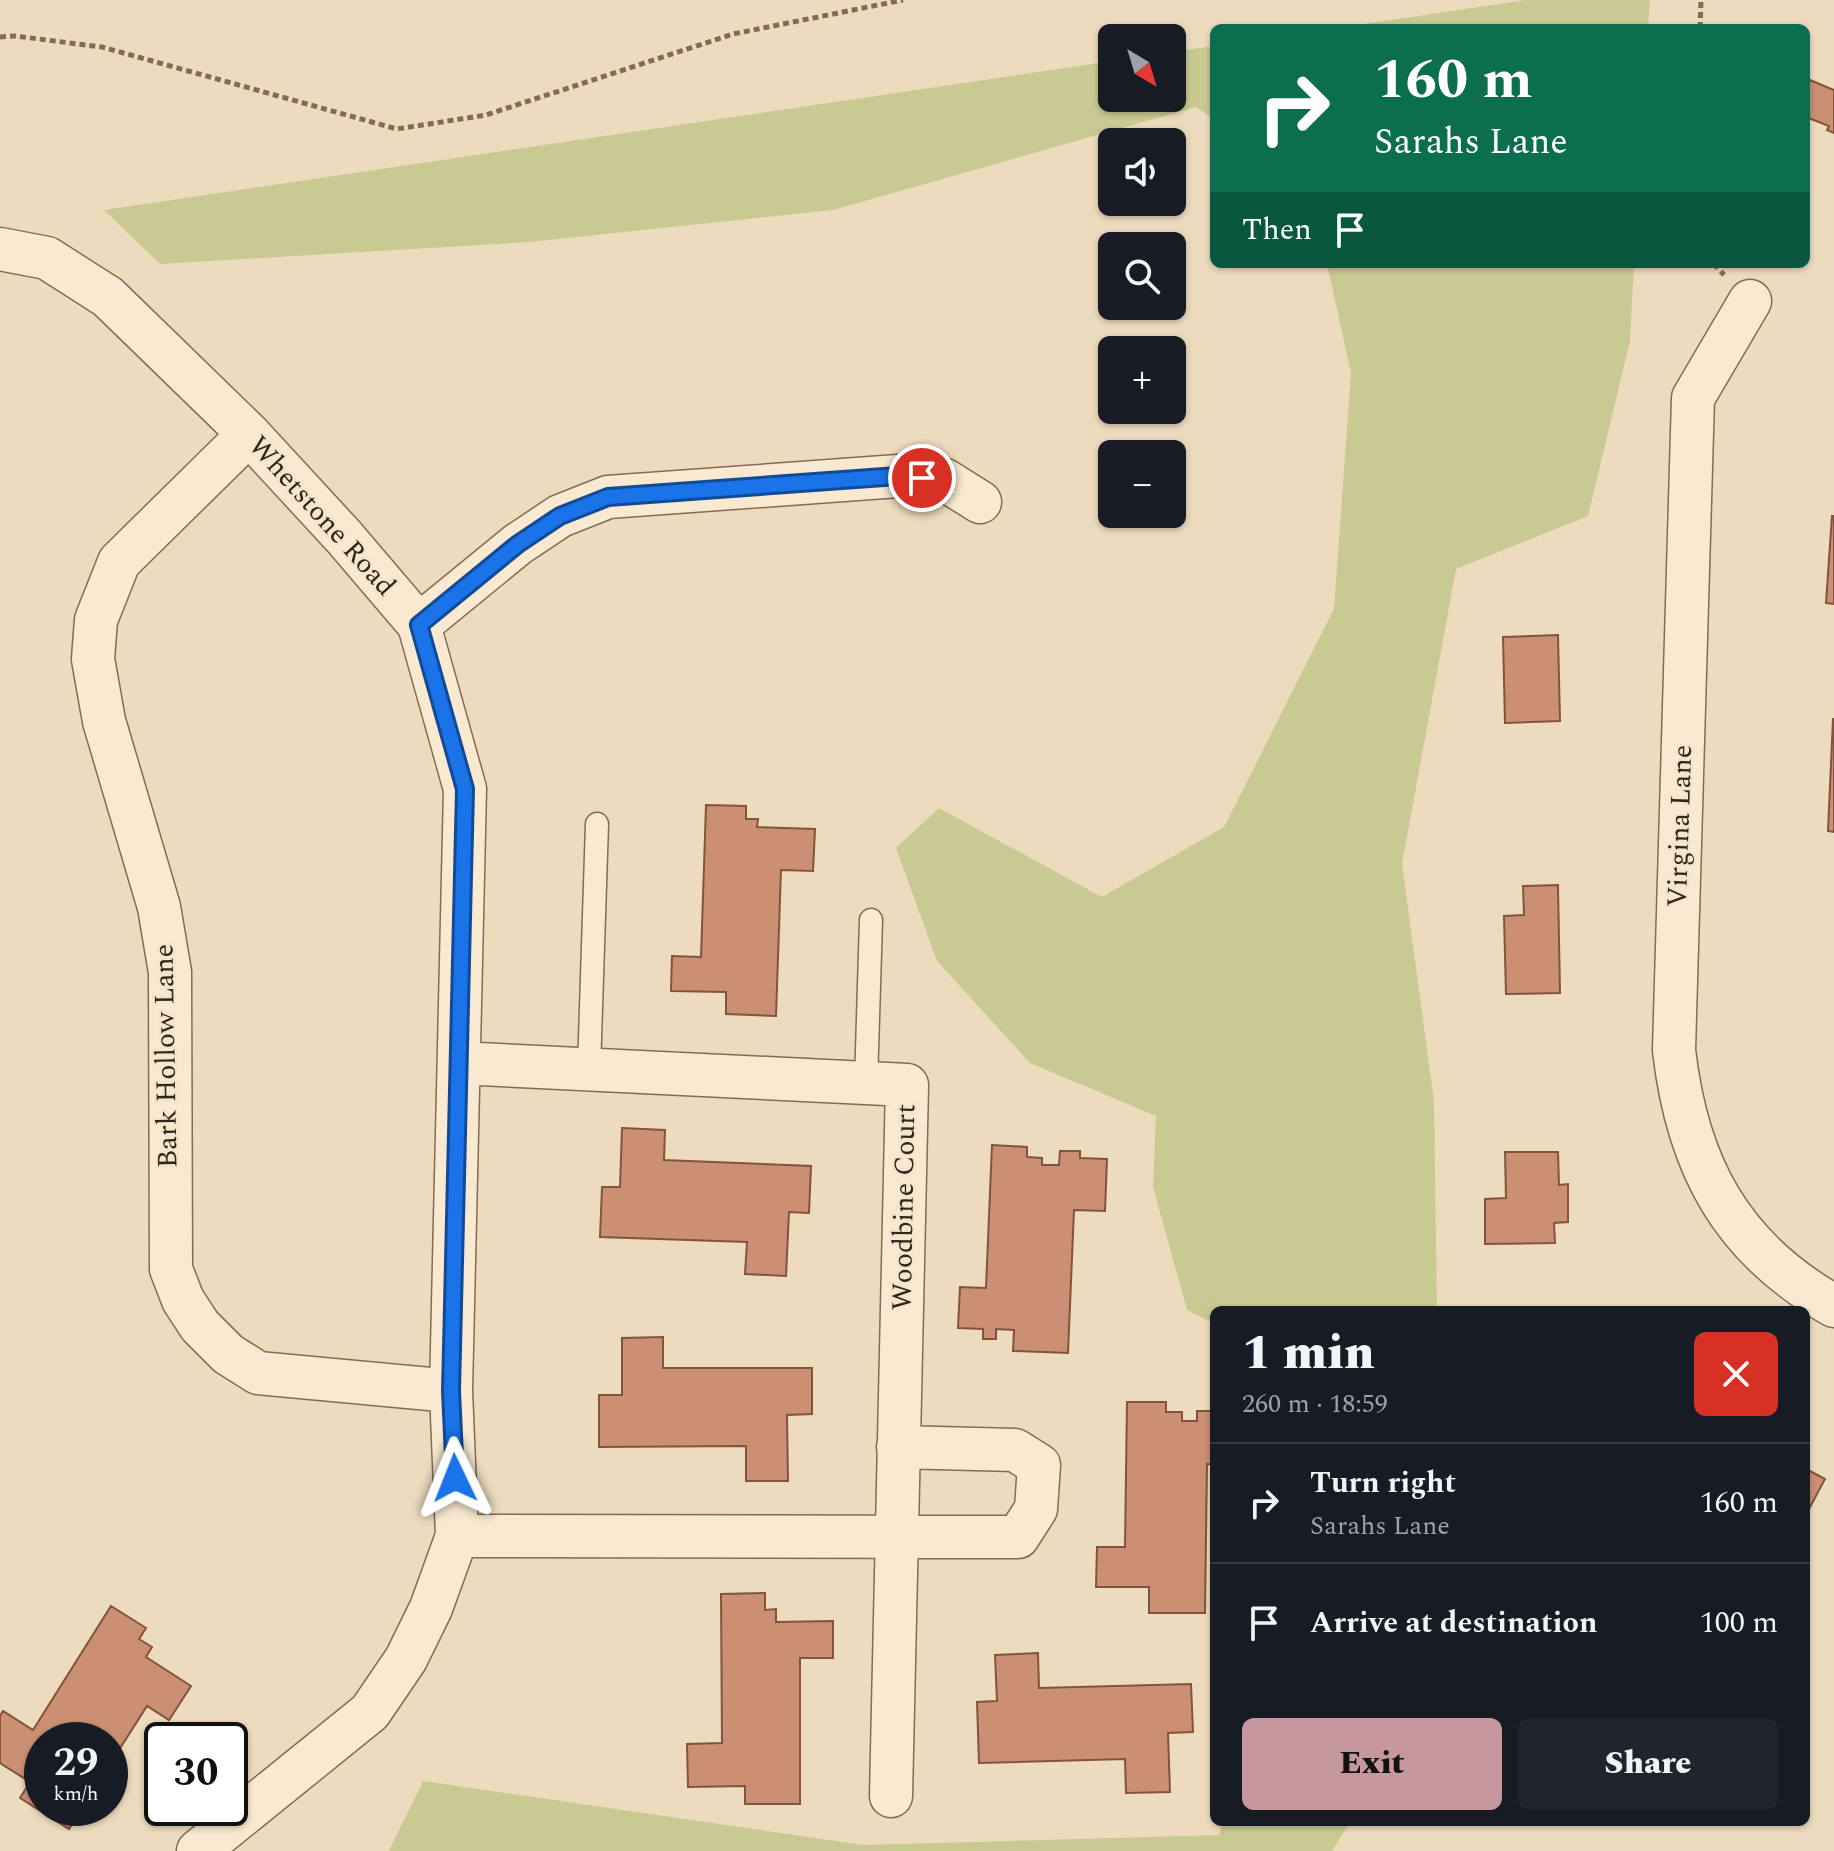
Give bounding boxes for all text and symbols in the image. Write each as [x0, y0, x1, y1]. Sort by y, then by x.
north arrow [1098, 24, 1186, 112]
map controls [1098, 24, 1186, 528]
text: 160 m [1374, 38, 1533, 123]
icon: right [1242, 56, 1346, 160]
text: Sarahs Lane [1374, 115, 1568, 170]
button: sound [1098, 128, 1186, 216]
text: Then [1242, 207, 1312, 253]
icon: arrive [1328, 208, 1372, 252]
button: search [1098, 232, 1186, 320]
button: + [1098, 336, 1186, 424]
street label: Whetstone Road [238, 426, 406, 606]
button: − [1098, 440, 1186, 528]
pin [888, 444, 956, 512]
icon: arrive [900, 456, 944, 500]
street label: Virgina Lane [1656, 744, 1704, 908]
street label: Bark Hollow Lane [143, 943, 189, 1169]
street label: Woodbine Court [881, 1103, 927, 1311]
text: 1 min [1242, 1317, 1375, 1390]
button: close [1694, 1332, 1778, 1416]
text: 260 m · 18:59 [1242, 1384, 1388, 1424]
position arrow [413, 1436, 497, 1520]
text: Turn right [1310, 1460, 1456, 1506]
text: 160 m [1700, 1480, 1778, 1526]
icon: right [1242, 1481, 1286, 1525]
text: Sarahs Lane [1310, 1506, 1450, 1546]
text: Arrive at destination [1310, 1600, 1597, 1646]
text: 100 m [1700, 1600, 1778, 1646]
icon: arrive [1242, 1601, 1286, 1645]
button: Exit [1242, 1718, 1502, 1810]
button: Share [1518, 1718, 1778, 1810]
speed limit sign: 30 [144, 1722, 248, 1826]
text: 29 [54, 1733, 98, 1794]
text: km/h [54, 1779, 99, 1809]

